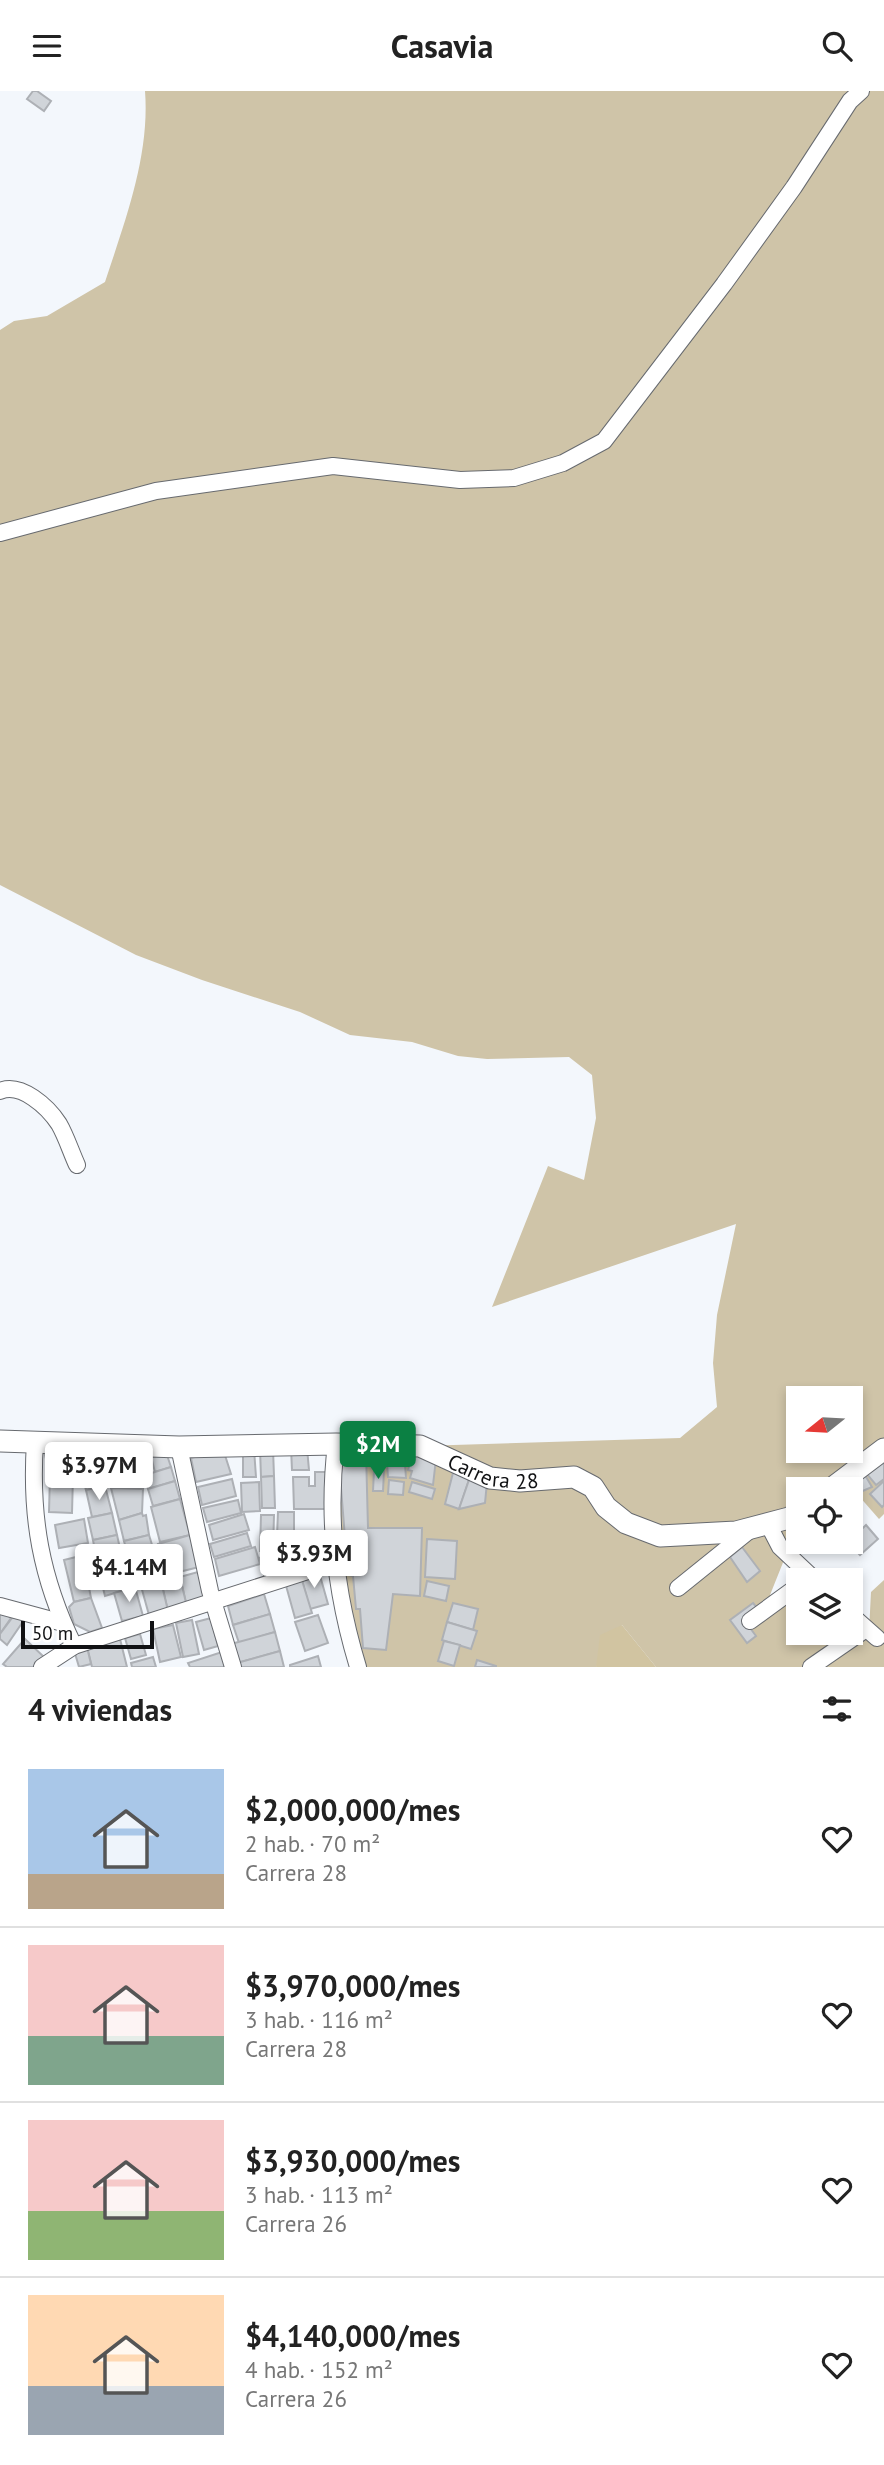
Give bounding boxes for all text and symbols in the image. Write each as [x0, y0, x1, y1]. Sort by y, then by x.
text: Casavia [391, 25, 493, 67]
icon: menu [28, 27, 66, 65]
icon: search [818, 27, 856, 65]
north arrow [786, 1386, 863, 1463]
map controls [786, 1386, 863, 1645]
pin: $2M [344, 1421, 412, 1481]
text: $2M [356, 1429, 400, 1458]
pin: $3.97M [42, 1443, 156, 1502]
street label: Carrera 28 [444, 1447, 539, 1495]
text: $3.97M [61, 1450, 137, 1479]
button: locate [786, 1477, 863, 1554]
pin: $3.93M [257, 1531, 371, 1590]
text: $3.93M [276, 1538, 352, 1567]
pin: $4.14M [72, 1545, 186, 1604]
text: $4.14M [91, 1552, 167, 1581]
button: layers [786, 1568, 863, 1645]
scale bar [21, 1618, 154, 1650]
text: 50 m [32, 1621, 73, 1645]
text: 4 viviendas [28, 1690, 172, 1729]
icon: filters [818, 1690, 856, 1728]
text: $2,000,000/mes [245, 1790, 461, 1829]
icon: home [84, 1797, 168, 1881]
icon: heart [818, 1820, 856, 1858]
text: 2 hab. · 70 m² [245, 1829, 380, 1858]
text: Carrera 28 [245, 1858, 347, 1887]
text: $3,970,000/mes [245, 1966, 461, 2005]
icon: home [84, 1973, 168, 2057]
icon: heart [818, 1996, 856, 2034]
text: 3 hab. · 116 m² [245, 2005, 393, 2034]
text: Carrera 28 [245, 2034, 347, 2063]
text: $3,930,000/mes [245, 2141, 461, 2180]
icon: home [84, 2148, 168, 2232]
icon: heart [818, 2171, 856, 2209]
text: 3 hab. · 113 m² [245, 2180, 393, 2209]
text: Carrera 26 [245, 2209, 347, 2238]
text: $4,140,000/mes [245, 2316, 461, 2355]
icon: home [84, 2323, 168, 2407]
icon: heart [818, 2346, 856, 2384]
text: 4 hab. · 152 m² [245, 2355, 393, 2384]
text: Carrera 26 [245, 2384, 347, 2413]

